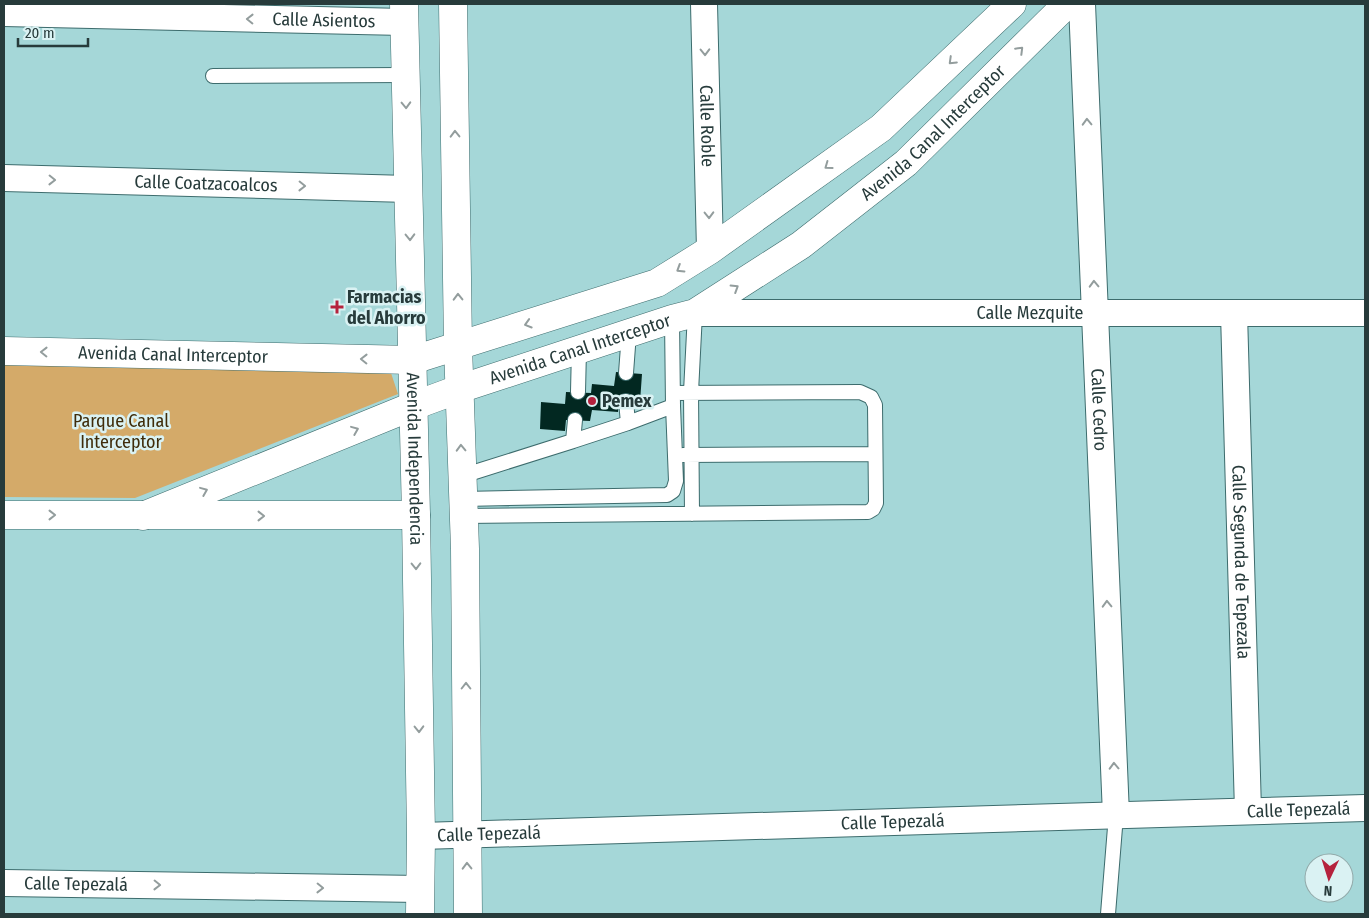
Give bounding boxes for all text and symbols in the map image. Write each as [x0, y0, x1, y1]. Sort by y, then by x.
street label: Calle Asientos [272, 8, 376, 32]
one-way arrow [246, 13, 254, 24]
scale bar [18, 15, 88, 47]
text: 20 m [25, 24, 55, 42]
one-way arrow [1015, 47, 1024, 56]
one-way arrow [700, 49, 710, 57]
one-way arrow [948, 55, 957, 64]
street label: Avenida Canal Interceptor [856, 60, 1010, 205]
street label: Calle Roble [695, 85, 719, 167]
one-way arrow [401, 102, 411, 109]
one-way arrow [1082, 118, 1092, 126]
one-way arrow [450, 130, 460, 138]
one-way arrow [824, 160, 834, 169]
street label: Calle Coatzacoalcos [134, 171, 278, 196]
one-way arrow [49, 174, 57, 185]
one-way arrow [299, 181, 307, 191]
one-way arrow [704, 212, 714, 219]
one-way arrow [404, 234, 415, 242]
one-way arrow [677, 263, 686, 272]
one-way arrow [1088, 280, 1099, 288]
one-way arrow [730, 284, 739, 294]
place label: Farmacias del Ahorro [347, 286, 426, 329]
one-way arrow [453, 293, 463, 300]
marker: Farmacias del Ahorro [331, 301, 343, 313]
street label: Calle Mezquite [977, 302, 1084, 324]
street label: Avenida Canal Interceptor [486, 309, 674, 389]
one-way arrow [524, 318, 533, 328]
street label: Avenida Canal Interceptor [78, 342, 269, 368]
one-way arrow [40, 346, 48, 357]
one-way arrow [360, 354, 368, 364]
street label: Calle Cedro [1086, 368, 1112, 451]
street label: Avenida Independencia [402, 372, 427, 546]
place label: Pemex [602, 390, 652, 412]
marker: Pemex [586, 395, 598, 407]
park label: Parque Canal Interceptor [73, 410, 169, 453]
one-way arrow [350, 425, 358, 435]
one-way arrow [456, 444, 467, 452]
street label: Calle Segunda de Tepezala [1227, 464, 1255, 660]
one-way arrow [199, 486, 208, 497]
one-way arrow [49, 510, 57, 520]
one-way arrow [258, 511, 266, 521]
one-way arrow [411, 562, 422, 570]
one-way arrow [1102, 600, 1112, 608]
one-way arrow [461, 681, 471, 689]
one-way arrow [414, 725, 424, 733]
one-way arrow [1108, 762, 1119, 770]
street label: Calle Tepezalá [1246, 797, 1351, 823]
street label: Calle Tepezalá [841, 809, 945, 835]
street label: Calle Tepezalá [437, 821, 541, 847]
north arrow [1304, 853, 1354, 903]
one-way arrow [462, 861, 472, 869]
street label: Calle Tepezalá [24, 872, 128, 896]
one-way arrow [154, 880, 162, 890]
text: N [1323, 882, 1333, 899]
one-way arrow [316, 883, 324, 893]

